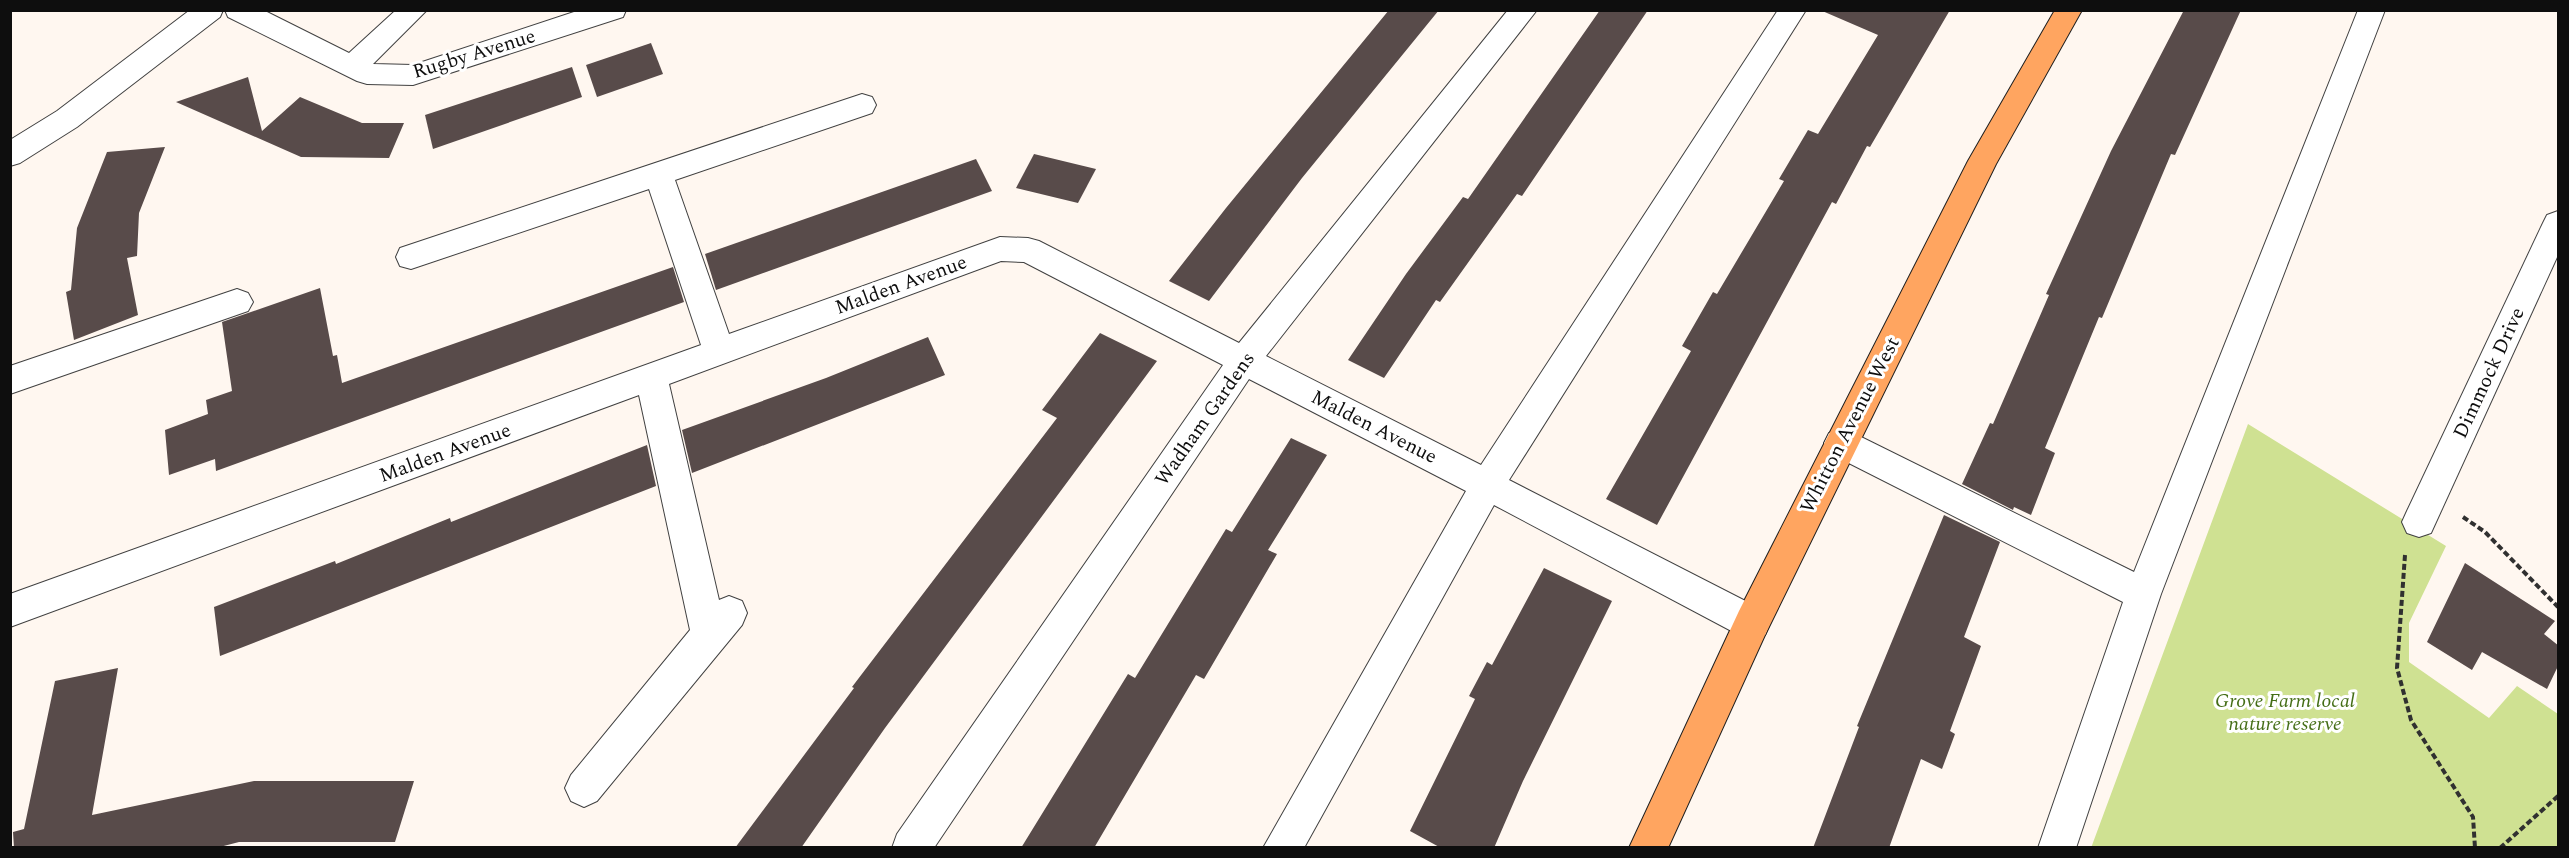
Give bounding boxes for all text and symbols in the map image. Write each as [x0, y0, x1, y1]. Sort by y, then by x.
street label: Rugby Avenue [409, 21, 539, 87]
street label: Malden Avenue [831, 247, 971, 323]
street label: Dimmock Drive [2445, 302, 2533, 444]
street label: Whitton Avenue West [1792, 332, 1908, 518]
street label: Wadham Gardens [1147, 346, 1263, 492]
street label: Malden Avenue [1306, 382, 1442, 472]
street label: Malden Avenue [375, 415, 515, 491]
park label: Grove Farm local nature reserve [2215, 686, 2355, 739]

